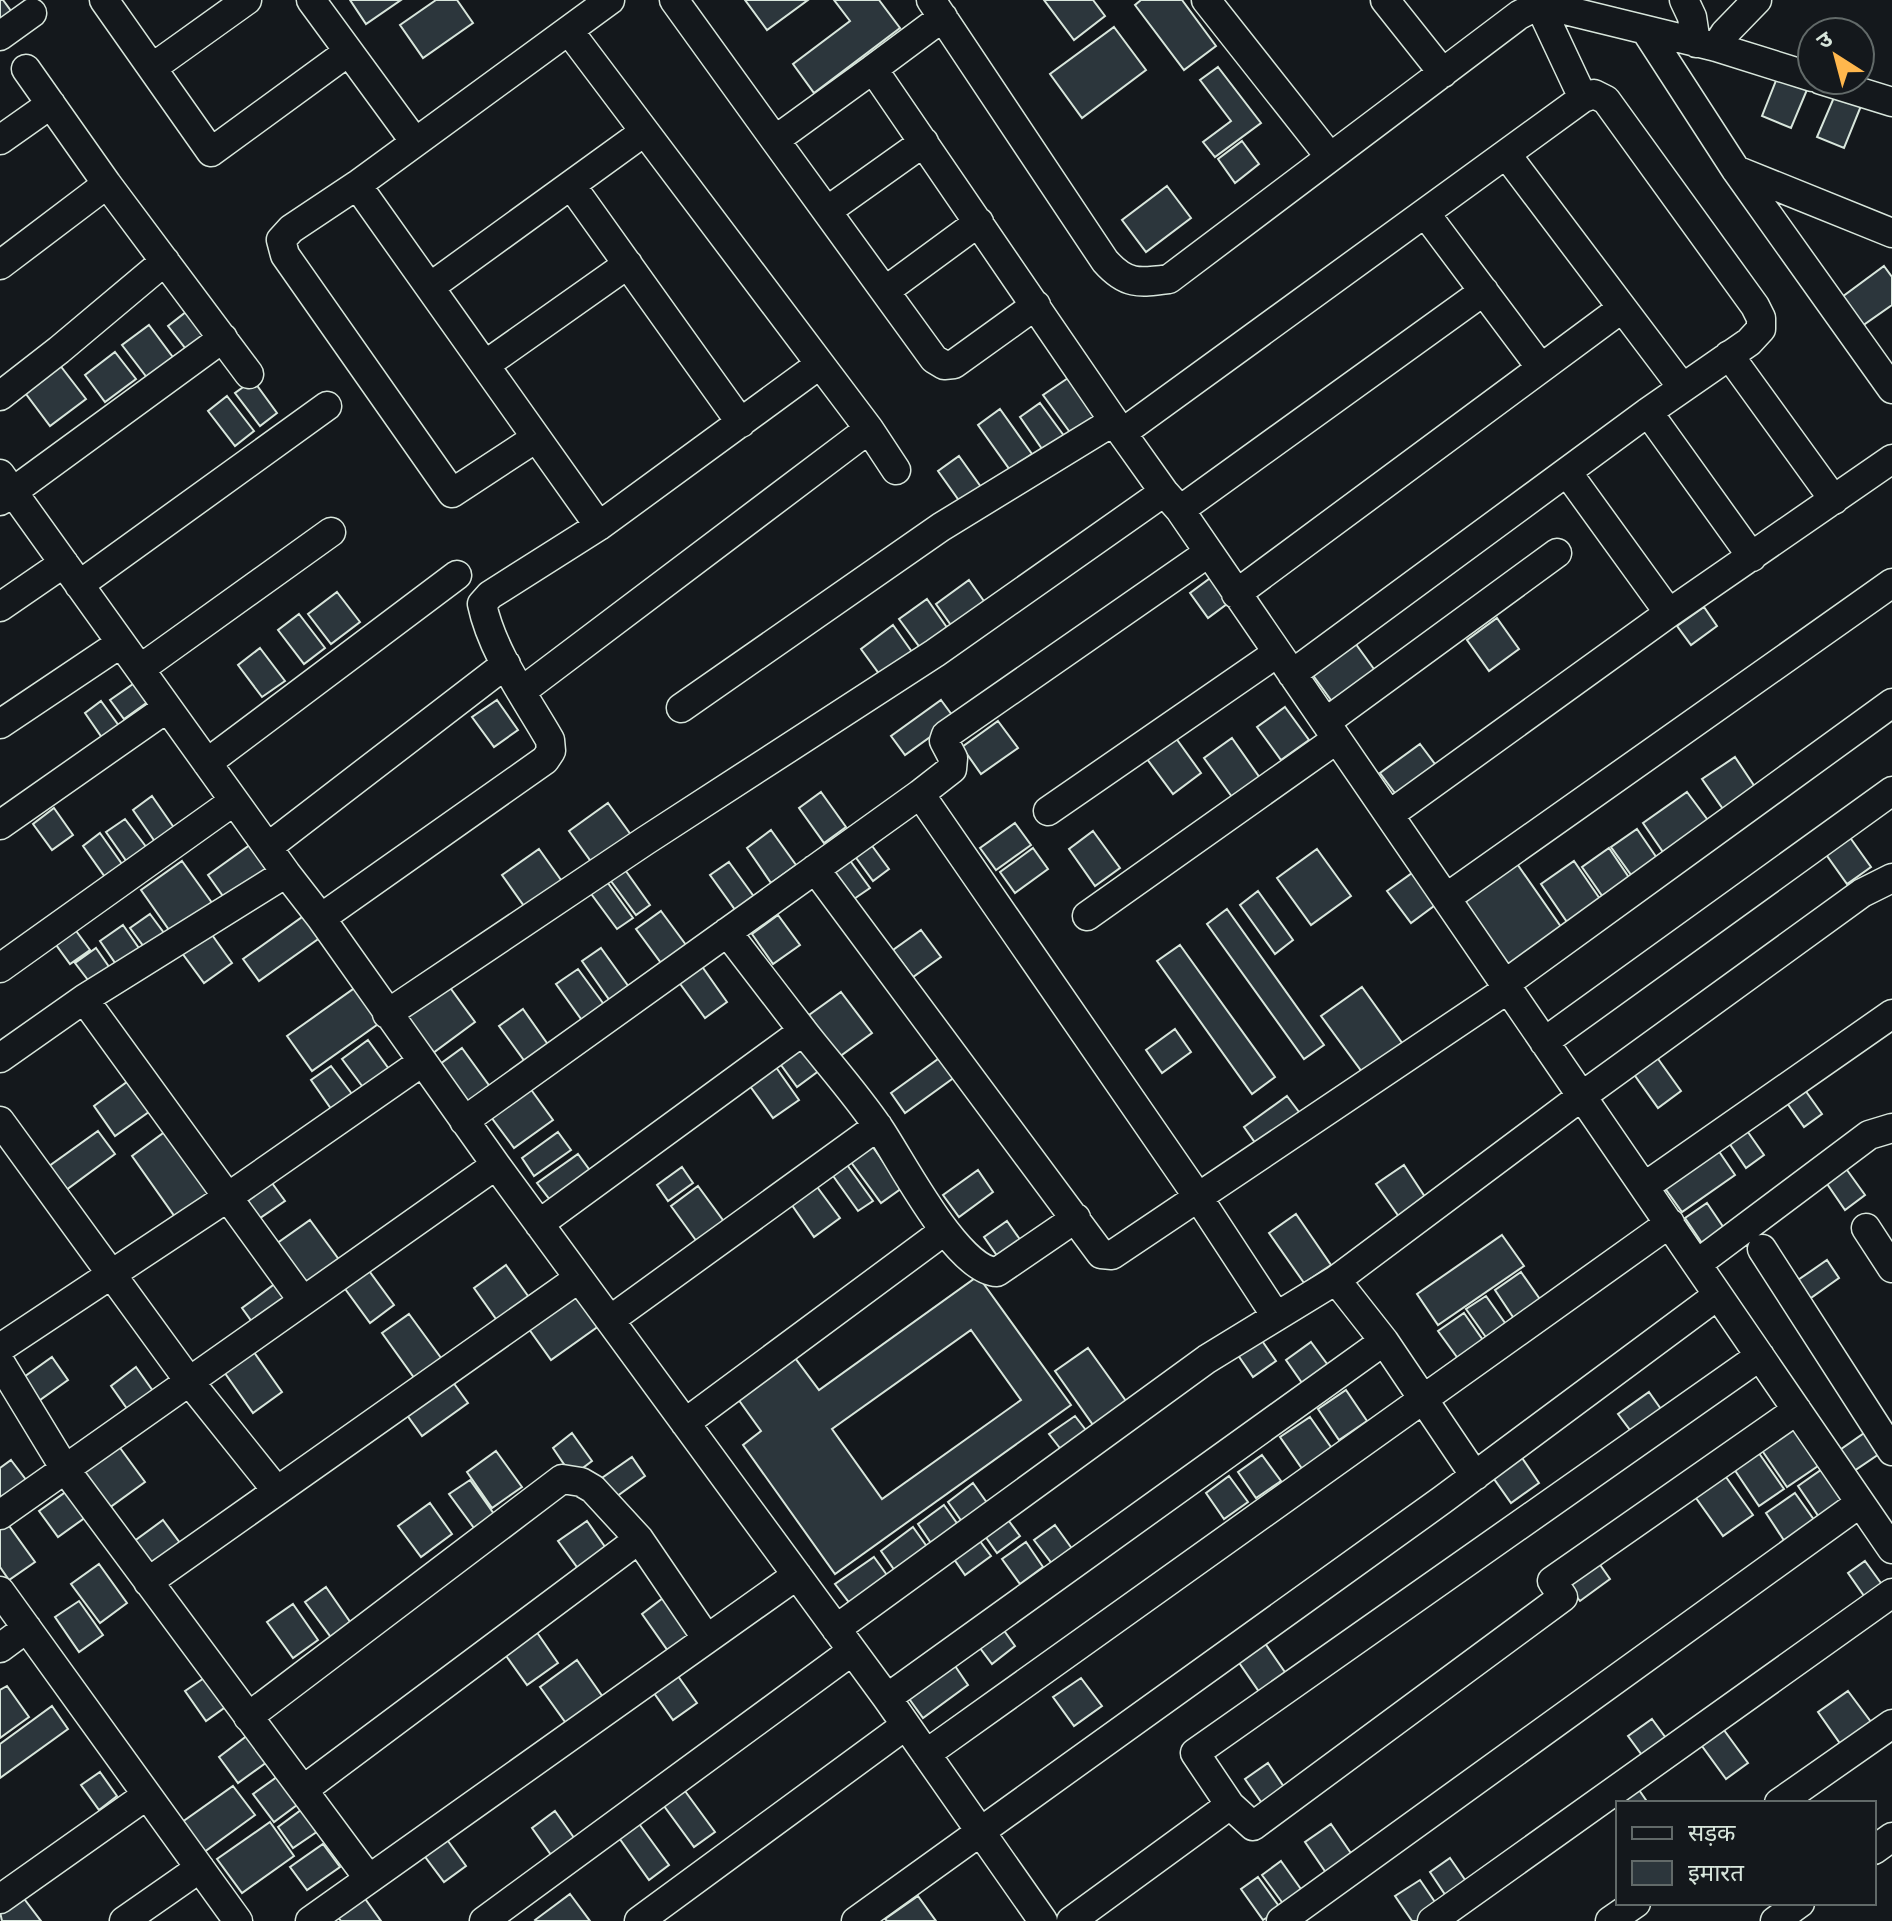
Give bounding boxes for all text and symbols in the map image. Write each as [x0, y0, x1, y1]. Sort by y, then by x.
north arrow [1796, 16, 1876, 96]
text: उ [1812, 26, 1838, 54]
legend [1616, 1801, 1876, 1905]
text: सड़क [1688, 1819, 1736, 1847]
text: इमारत [1688, 1859, 1745, 1887]

